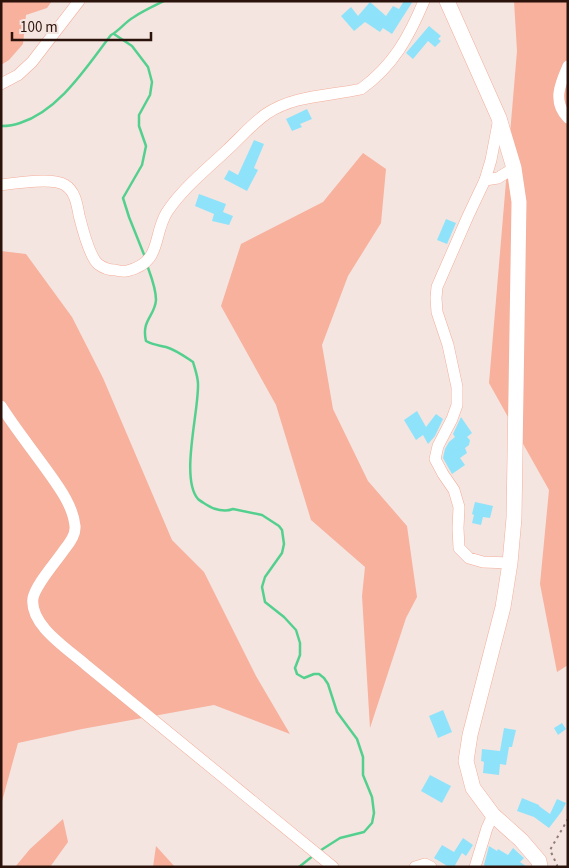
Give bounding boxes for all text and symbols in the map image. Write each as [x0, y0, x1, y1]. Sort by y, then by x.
scale bar [12, 10, 151, 42]
text: 100 m [20, 17, 58, 38]

